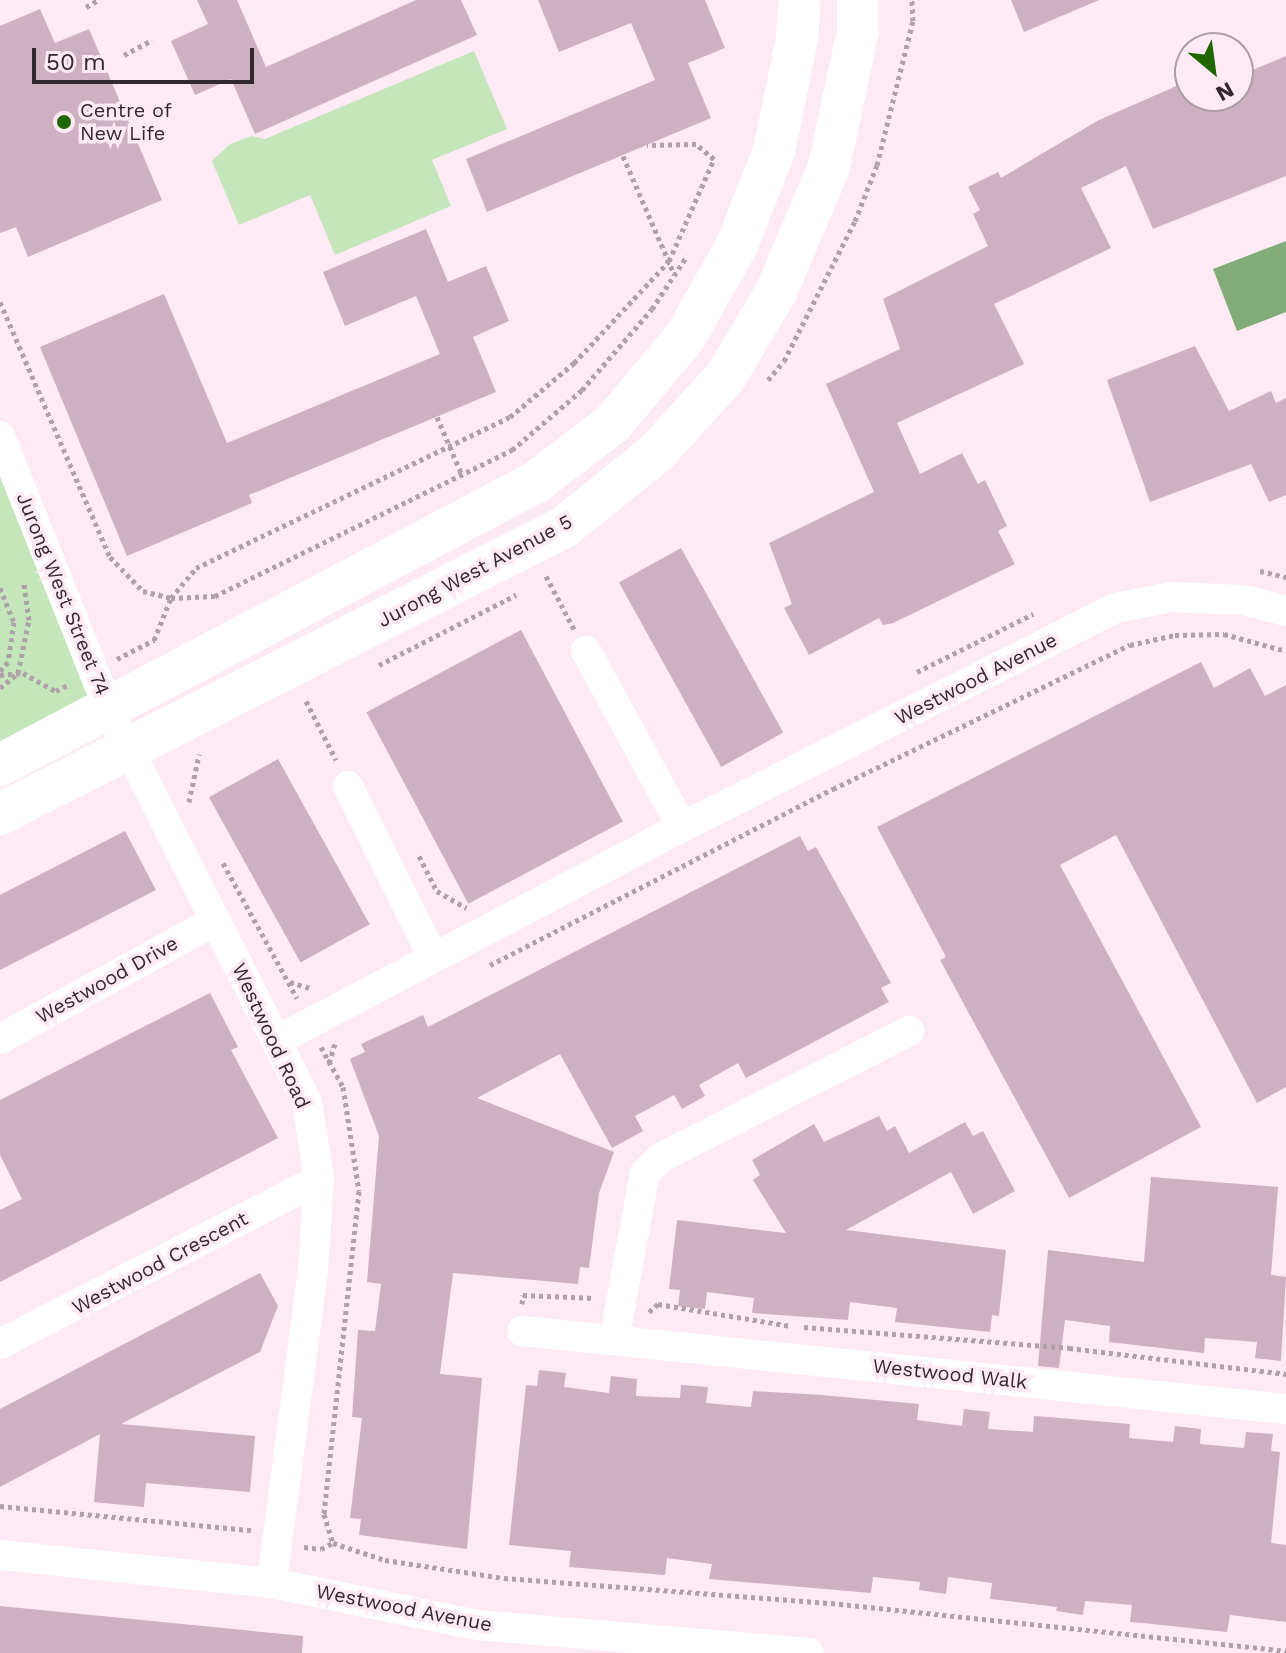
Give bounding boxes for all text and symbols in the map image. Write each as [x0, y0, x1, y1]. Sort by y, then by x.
scale bar [36, 32, 258, 82]
north arrow [1174, 32, 1254, 112]
text: 50 m [46, 48, 106, 76]
text: N [1212, 77, 1238, 107]
place label: Centre of New Life [80, 98, 172, 145]
marker: Centre of New Life [55, 113, 73, 131]
street label: Jurong West Street 74 [11, 488, 115, 700]
street label: Jurong West Avenue 5 [373, 509, 577, 633]
street label: Westwood Avenue [891, 628, 1061, 730]
street label: Westwood Drive [32, 931, 182, 1029]
street label: Westwood Road [227, 960, 315, 1112]
street label: Westwood Crescent [68, 1206, 252, 1320]
street label: Westwood Walk [871, 1354, 1029, 1394]
street label: Westwood Avenue [314, 1579, 494, 1637]

